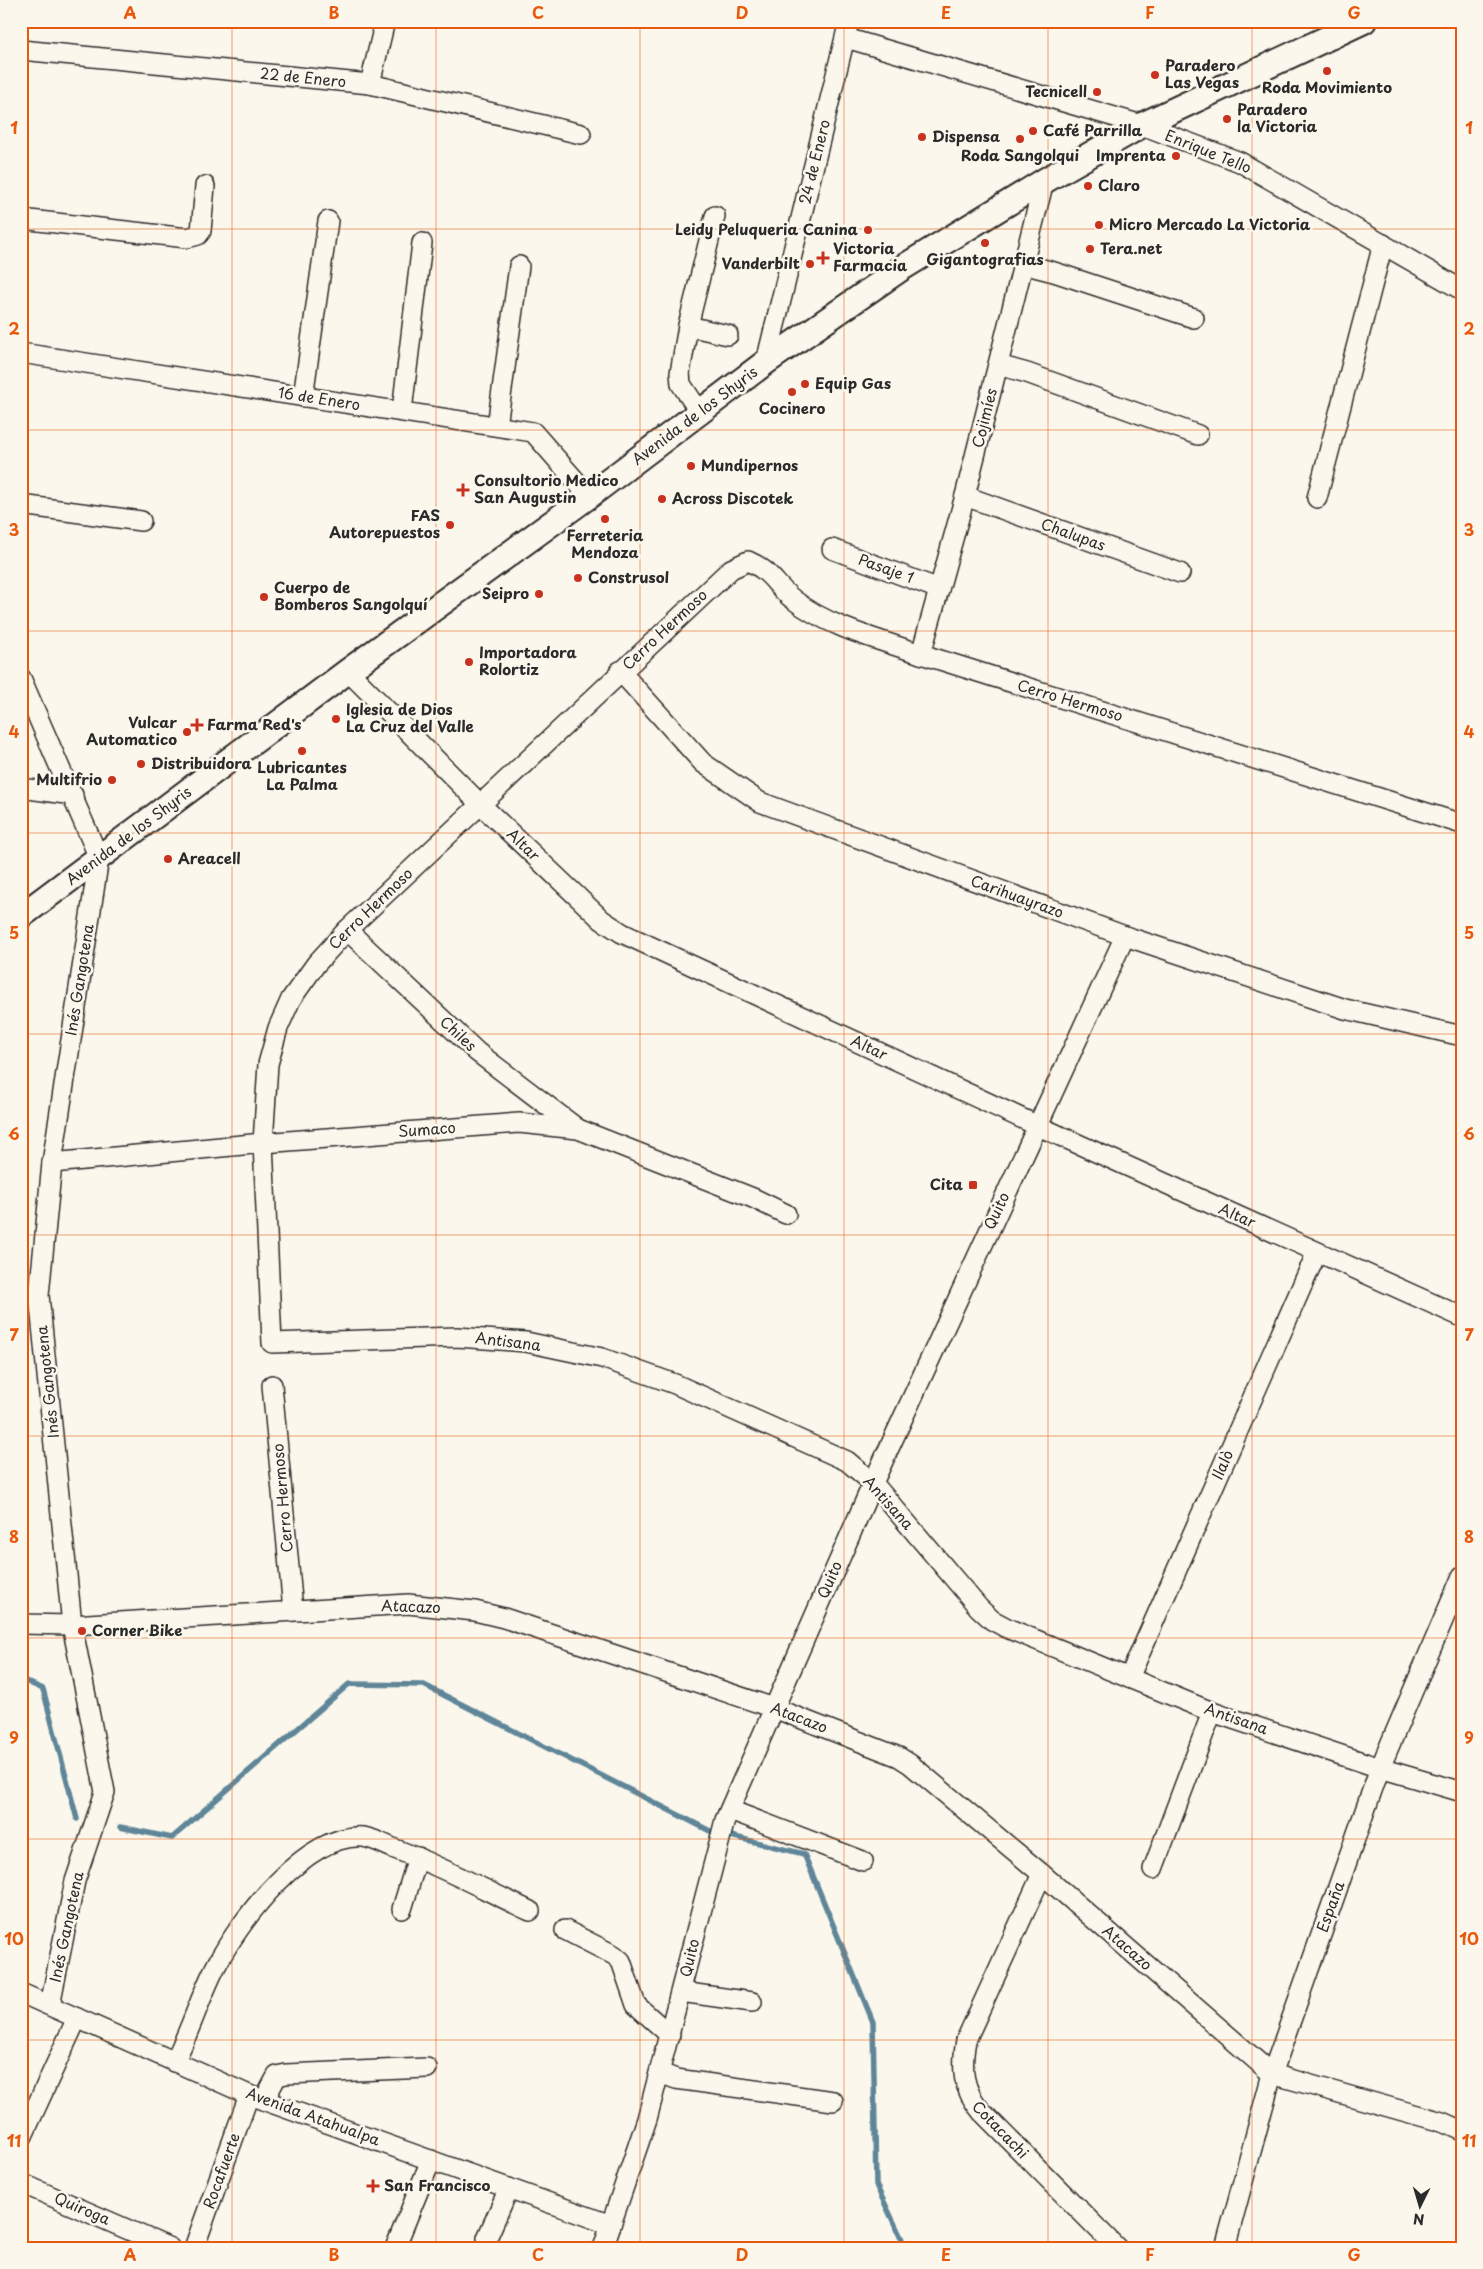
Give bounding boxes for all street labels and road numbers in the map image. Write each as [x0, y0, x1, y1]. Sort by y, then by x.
street label: 22 de Enero [259, 61, 347, 92]
street label: 24 de Enero [792, 117, 835, 206]
street label: Enrique Tello [1162, 123, 1255, 178]
street label: Avenida de los Shyris [626, 360, 762, 470]
street label: 16 de Enero [276, 380, 362, 415]
street label: Cojimíes [965, 385, 1002, 450]
street label: Chalupas [1038, 511, 1109, 556]
street label: Pasaje 1 [855, 547, 918, 588]
street label: Cerro Hermoso [616, 583, 712, 675]
street label: Cerro Hermoso [1015, 673, 1126, 727]
street label: Avenida de los Shyris [60, 780, 196, 890]
street label: Altar [502, 822, 546, 866]
street label: Cerro Hermoso [323, 862, 417, 954]
street label: Carihuayrazo [968, 868, 1067, 923]
street label: Inés Gangotena [58, 922, 99, 1037]
street label: Chiles [435, 1010, 483, 1056]
street label: Altar [847, 1028, 892, 1065]
street label: Sumaco [397, 1115, 456, 1142]
street label: Quito [977, 1188, 1014, 1233]
street label: Altar [1215, 1196, 1260, 1233]
street label: Inés Gangotena [29, 1324, 64, 1440]
street label: Antisana [474, 1325, 543, 1356]
street label: Cerro Hermoso [265, 1443, 298, 1554]
street label: Ilalò [1205, 1446, 1238, 1483]
street label: Antisana [859, 1470, 920, 1535]
street label: Quito [810, 1557, 847, 1602]
street label: Atacazo [381, 1593, 441, 1618]
street label: Atacazo [768, 1695, 831, 1738]
street label: Antisana [1202, 1696, 1272, 1739]
street label: Inés Gangotena [43, 1868, 89, 1984]
street label: España [1310, 1877, 1350, 1935]
street label: Atacazo [1098, 1919, 1158, 1975]
street label: Quito [673, 1936, 704, 1979]
street label: Avenida Atahualpa [243, 2081, 384, 2151]
street label: Cotacachi [968, 2095, 1035, 2163]
street label: Rocafuerte [196, 2129, 245, 2212]
street label: Quiroga [51, 2186, 115, 2230]

